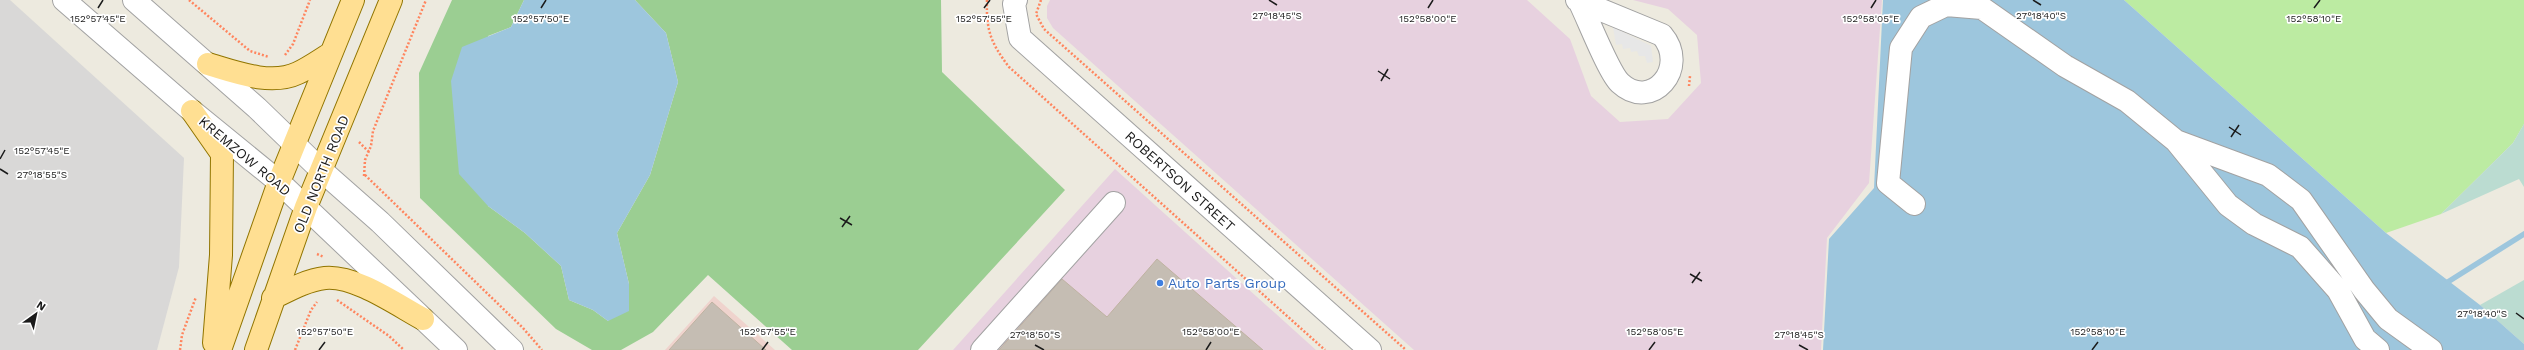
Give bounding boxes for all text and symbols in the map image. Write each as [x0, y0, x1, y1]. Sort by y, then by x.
text: 27°18'45"S [1252, 10, 1302, 21]
text: 27°18'40"S [2016, 10, 2066, 21]
text: 152°57'45"E [70, 13, 126, 24]
text: 152°57'50"E [513, 13, 569, 24]
text: 152°57'55"E [956, 13, 1012, 24]
text: 152°58'00"E [1399, 13, 1457, 24]
text: 152°58'05"E [1843, 13, 1899, 24]
text: 152°58'10"E [2287, 13, 2342, 24]
street label: KREMZOW ROAD [196, 113, 294, 199]
street label: OLD NORTH ROAD [290, 113, 352, 235]
street label: ROBERTSON STREET [1122, 128, 1239, 235]
text: 152°57'45"E [14, 145, 70, 156]
text: 27°18'55"S [17, 169, 67, 180]
place label: Auto Parts Group [1168, 275, 1286, 291]
marker: Auto Parts Group [1155, 278, 1165, 288]
north arrow [16, 294, 56, 334]
text: N [34, 298, 48, 314]
text: 27°18'40"S [2457, 308, 2507, 319]
text: 152°57'50"E [297, 326, 353, 337]
text: 152°57'55"E [740, 326, 796, 337]
text: 152°58'00"E [1182, 326, 1240, 337]
text: 152°58'05"E [1627, 326, 1683, 337]
text: 152°58'10"E [2071, 326, 2126, 337]
text: 27°18'50"S [1010, 329, 1060, 340]
text: 27°18'45"S [1774, 329, 1824, 340]

